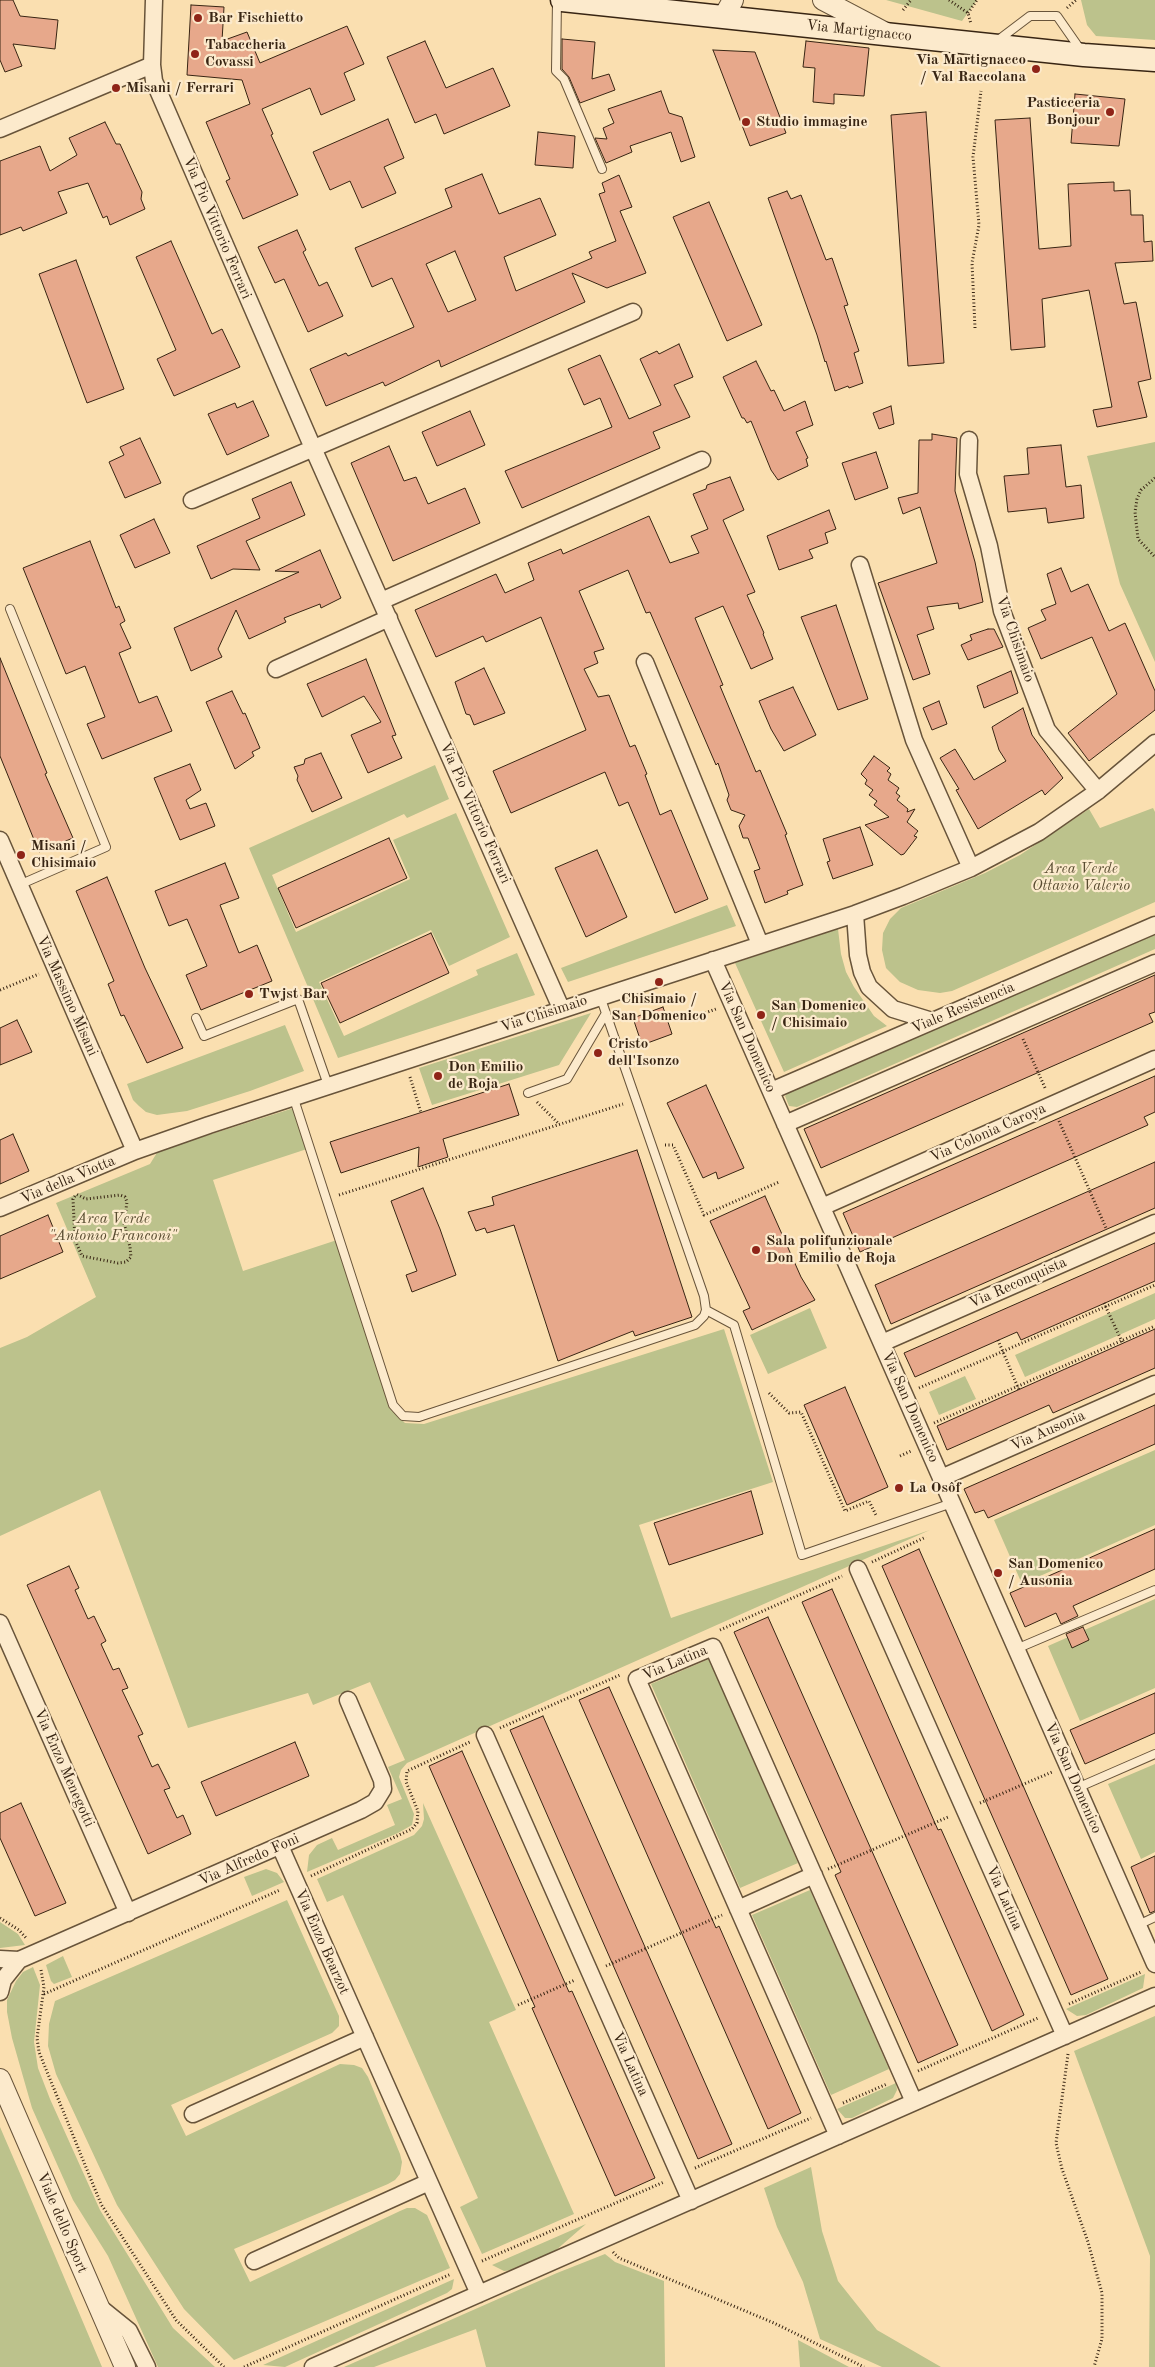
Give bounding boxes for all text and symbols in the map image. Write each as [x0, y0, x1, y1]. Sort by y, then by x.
place label: Bar Fischietto [208, 9, 303, 27]
marker: Bar Fischietto [192, 12, 204, 24]
street label: Via Martignacco [805, 17, 913, 45]
place label: Tabaccheria Covassi [205, 36, 286, 71]
marker: Tabaccheria Covassi [189, 48, 201, 60]
place label: Via Martignacco / Val Raccolana [916, 51, 1026, 86]
marker: Via Martignacco / Val Raccolana [1030, 63, 1042, 75]
place label: Misani / Ferrari [126, 79, 234, 97]
marker: Misani / Ferrari [110, 82, 122, 94]
place label: Pasticceria Bonjour [1026, 94, 1100, 129]
marker: Pasticceria Bonjour [1104, 106, 1116, 118]
place label: Studio immagine [756, 113, 868, 131]
marker: Studio immagine [740, 116, 752, 128]
street label: Via Pio Vittorio Ferrari [179, 154, 255, 302]
street label: Via Chisimaio [992, 593, 1038, 685]
street label: Via Pio Vittorio Ferrari [436, 739, 514, 887]
place label: Misani / Chisimaio [31, 837, 96, 872]
marker: Misani / Chisimaio [15, 849, 27, 861]
park label: Area Verde Ottavio Valerio [1032, 860, 1130, 895]
street label: Via Massimo Misani [32, 933, 102, 1059]
marker: Chisimaio / San Domenico [653, 976, 665, 988]
street label: Viale Resistencia [909, 978, 1017, 1038]
street label: Via San Domenico [714, 979, 780, 1095]
place label: Twjst Bar [259, 985, 327, 1003]
marker: Twjst Bar [243, 988, 255, 1000]
place label: Chisimaio / San Domenico [611, 990, 707, 1025]
street label: Via Chisimaio [498, 992, 590, 1036]
place label: San Domenico / Chisimaio [771, 997, 866, 1032]
marker: San Domenico / Chisimaio [755, 1009, 767, 1021]
place label: Cristo dell'Isonzo [608, 1035, 679, 1070]
marker: Cristo dell'Isonzo [592, 1047, 604, 1059]
place label: Don Emilio de Roja [448, 1058, 523, 1093]
marker: Don Emilio de Roja [432, 1070, 444, 1082]
street label: Via Colonia Caroya [927, 1099, 1049, 1167]
street label: Via della Viotta [18, 1152, 118, 1208]
park label: Area Verde "Antonio Franconi" [49, 1210, 177, 1245]
place label: Sala polifunzionale Don Emilio de Roja [766, 1232, 896, 1267]
marker: Sala polifunzionale Don Emilio de Roja [750, 1244, 762, 1256]
street label: Via Reconquista [966, 1253, 1070, 1313]
street label: Via San Domenico [877, 1349, 943, 1465]
street label: Via Ausonia [1008, 1407, 1088, 1455]
place label: La Osôf [909, 1479, 961, 1497]
marker: La Osôf [893, 1482, 905, 1494]
place label: San Domenico / Ausonia [1008, 1555, 1103, 1590]
marker: San Domenico / Ausonia [992, 1567, 1004, 1579]
street label: Via Latina [640, 1641, 710, 1685]
street label: Via Enzo Menegotti [30, 1706, 98, 1830]
street label: Via San Domenico [1040, 1720, 1106, 1836]
street label: Via Alfredo Foni [196, 1830, 302, 1890]
street label: Via Latina [982, 1863, 1026, 1933]
street label: Via Enzo Bearzot [291, 1887, 353, 1997]
street label: Via Latina [608, 2029, 652, 2099]
street label: Viale dello Sport [33, 2170, 91, 2276]

